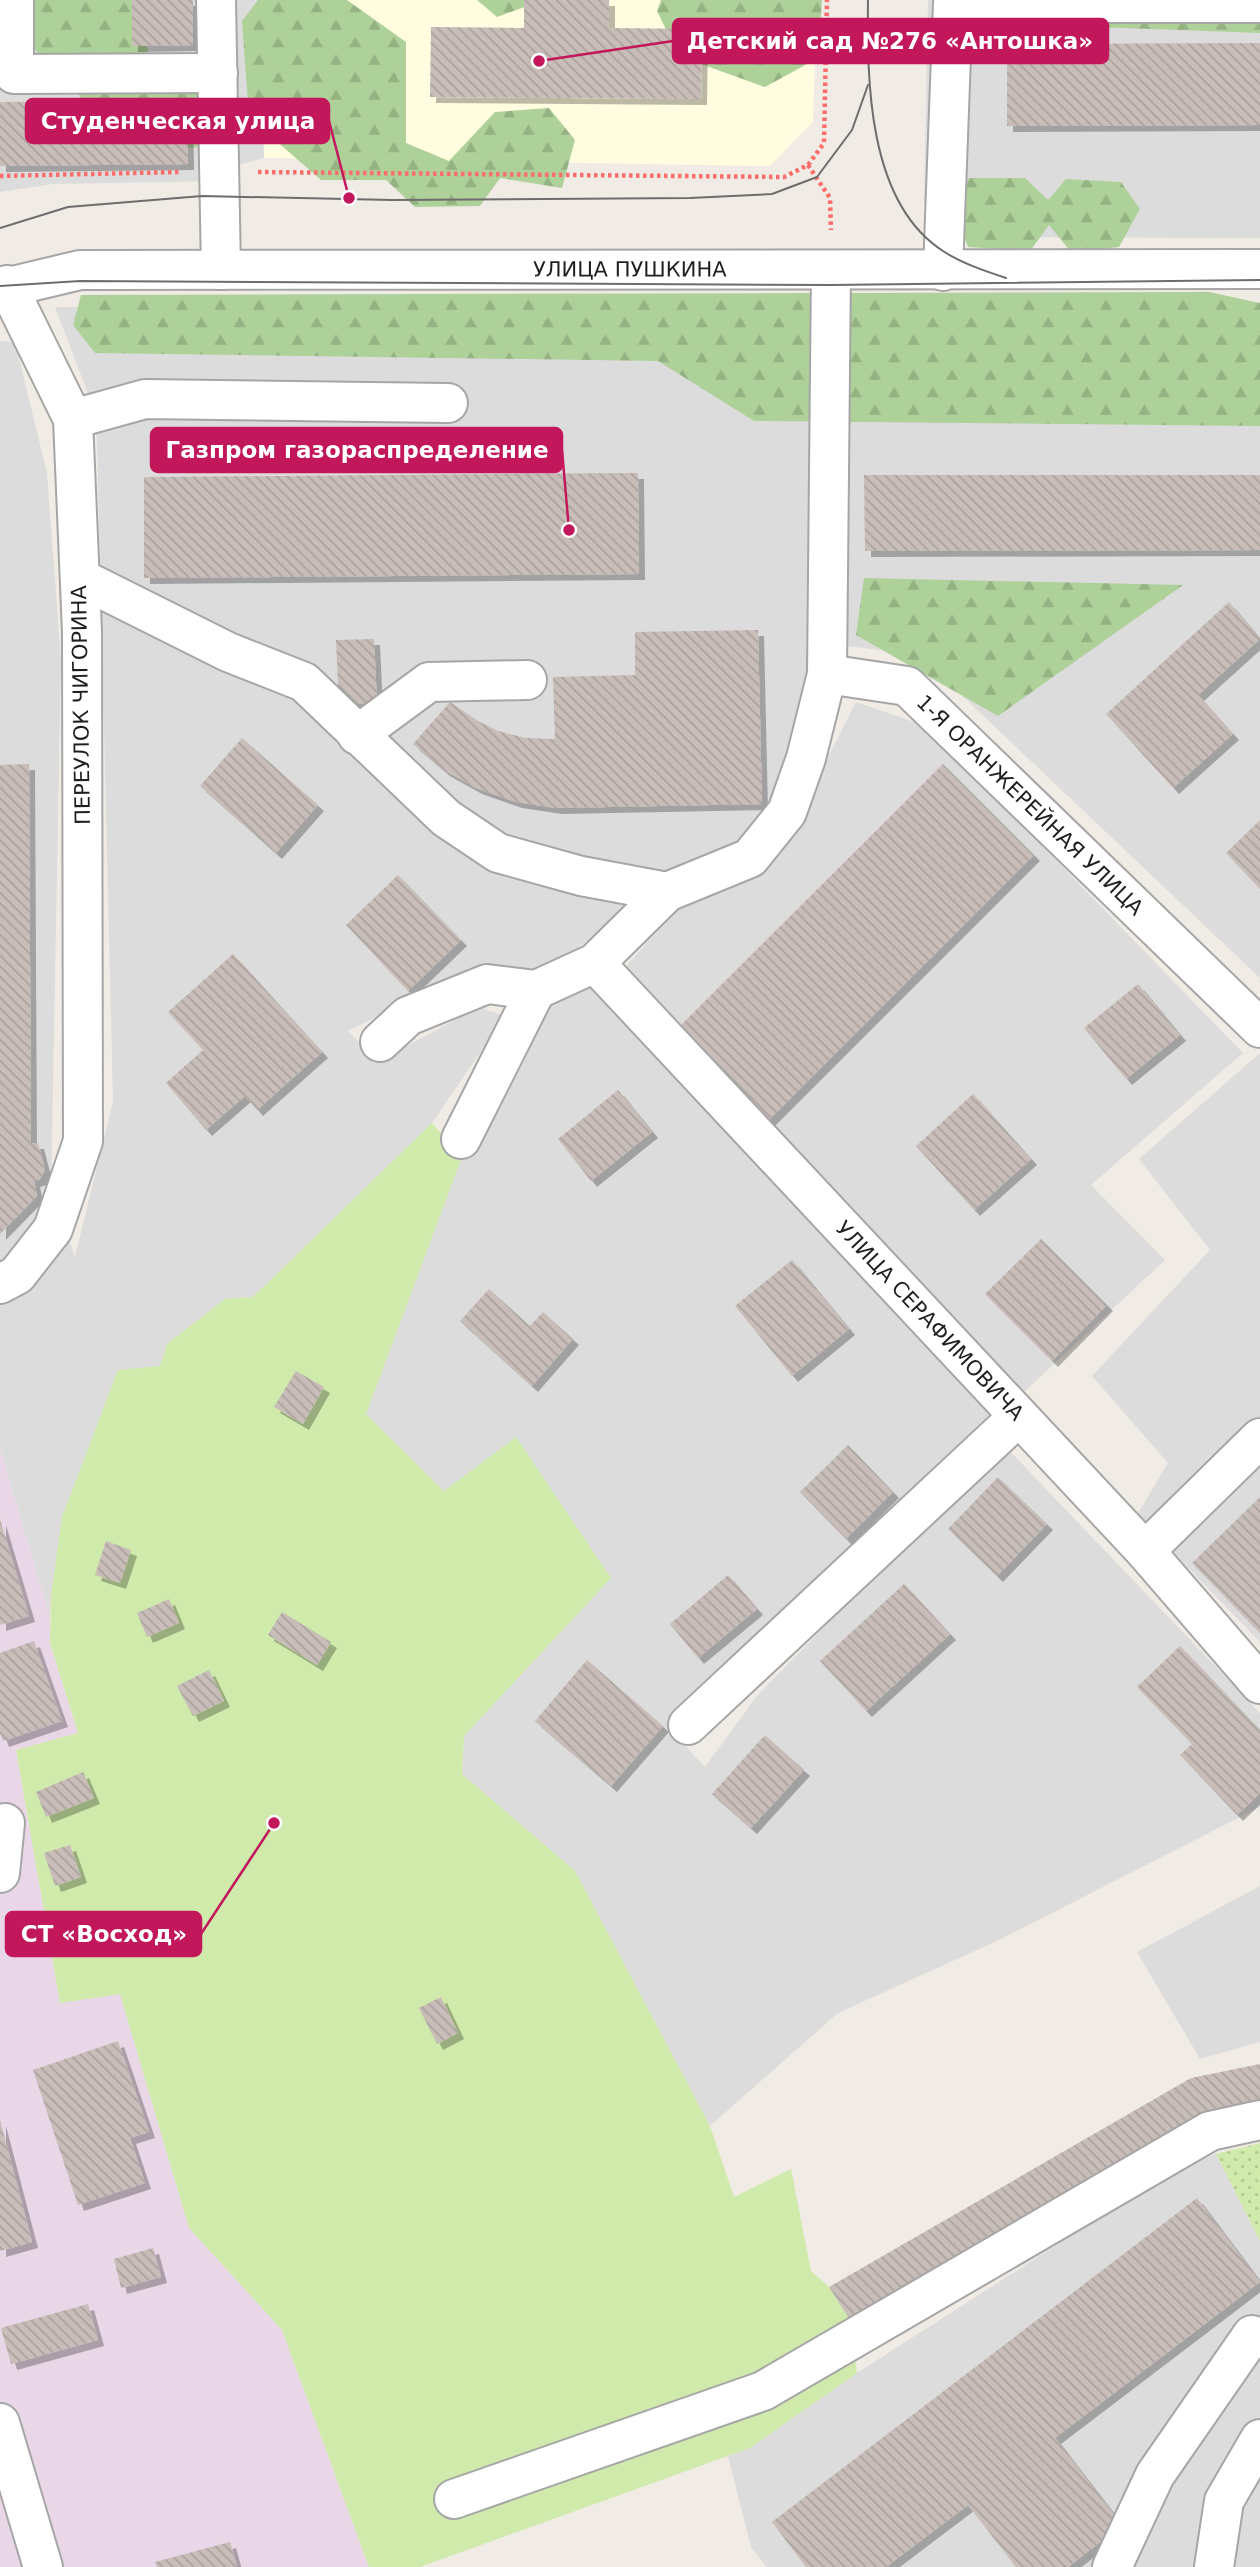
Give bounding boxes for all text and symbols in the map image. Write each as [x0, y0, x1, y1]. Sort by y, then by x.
callout: Детский сад №276 «Антошка» [673, 19, 1108, 63]
text: Детский сад №276 «Антошка» [687, 28, 1093, 54]
callout: Студенческая улица [26, 99, 329, 143]
text: Студенческая улица [41, 108, 315, 134]
street label: УЛИЦА ПУШКИНА [533, 257, 727, 282]
callout: Газпром газораспределение [151, 428, 562, 472]
text: Газпром газораспределение [165, 437, 549, 463]
street label: ПЕРЕУЛОК ЧИГОРИНА [67, 584, 95, 825]
street label: 1-Я ОРАНЖЕРЕЙНАЯ УЛИЦА [912, 690, 1148, 920]
street label: УЛИЦА СЕРАФИМОВИЧА [831, 1216, 1029, 1426]
callout: СТ «Восход» [6, 1912, 201, 1956]
text: СТ «Восход» [21, 1921, 187, 1947]

